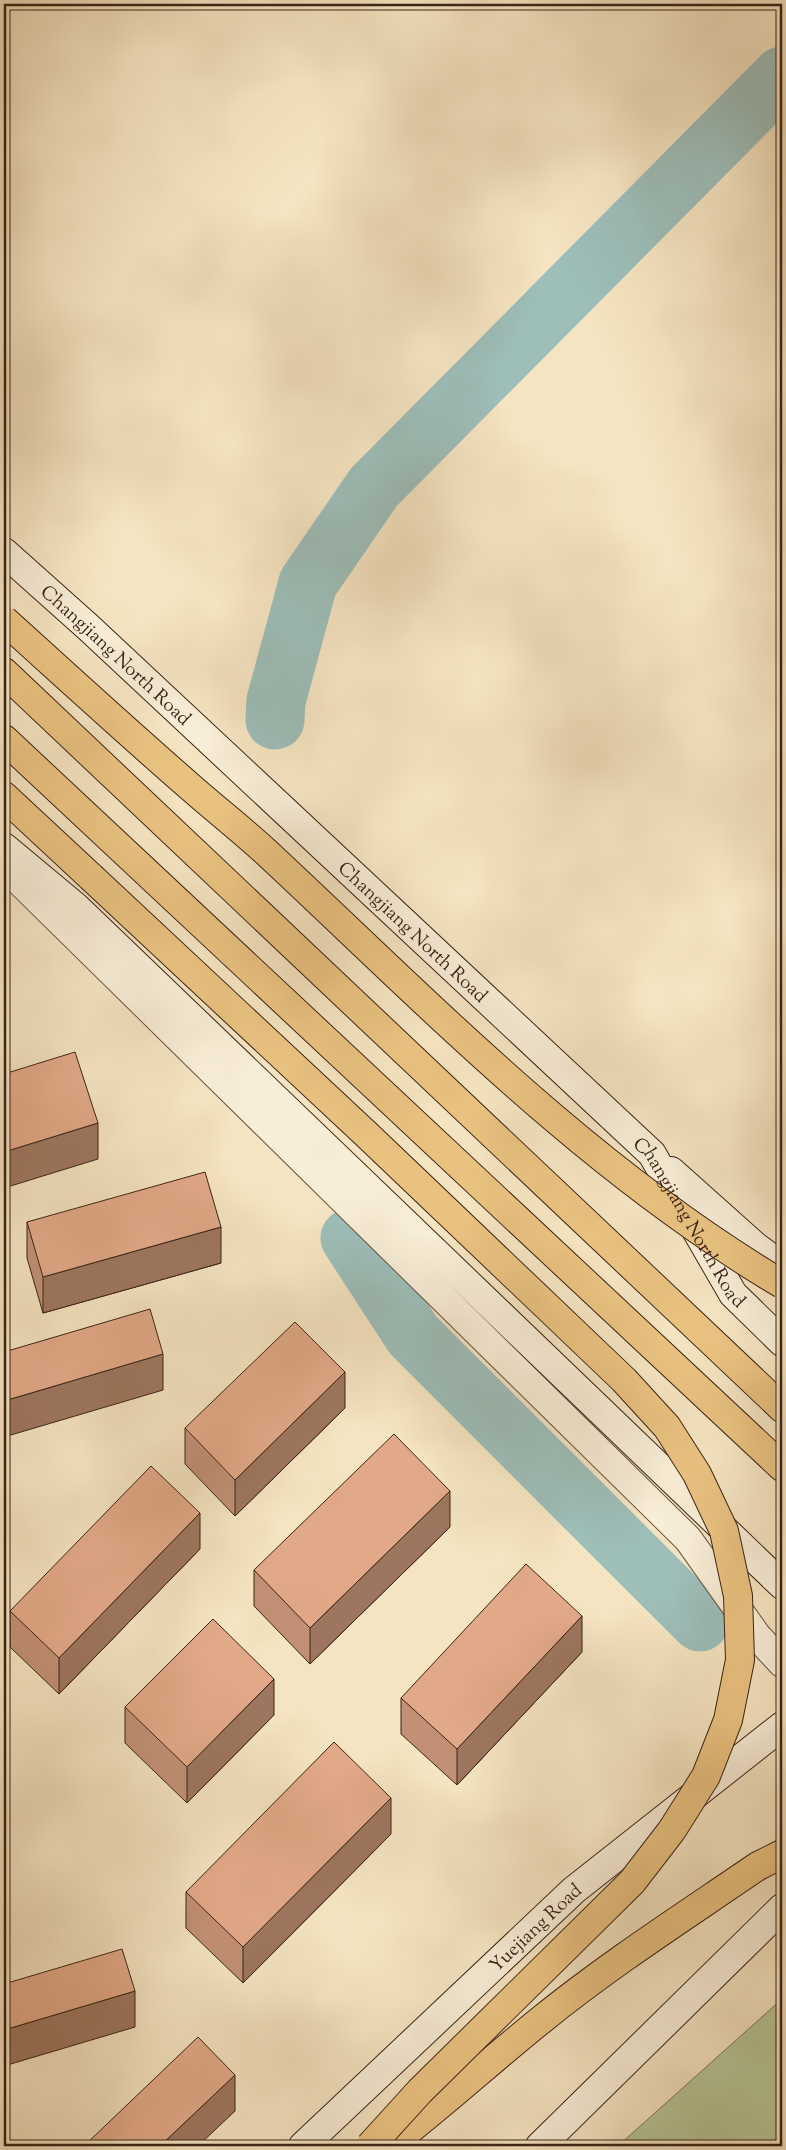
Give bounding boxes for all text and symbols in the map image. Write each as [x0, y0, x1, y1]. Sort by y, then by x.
street label: Changjiang North Road [33, 580, 196, 733]
street label: Changjiang North Road [331, 856, 493, 1010]
street label: Changjiang North Road [626, 1132, 751, 1315]
street label: Yuejiang Road [484, 1878, 588, 1979]

